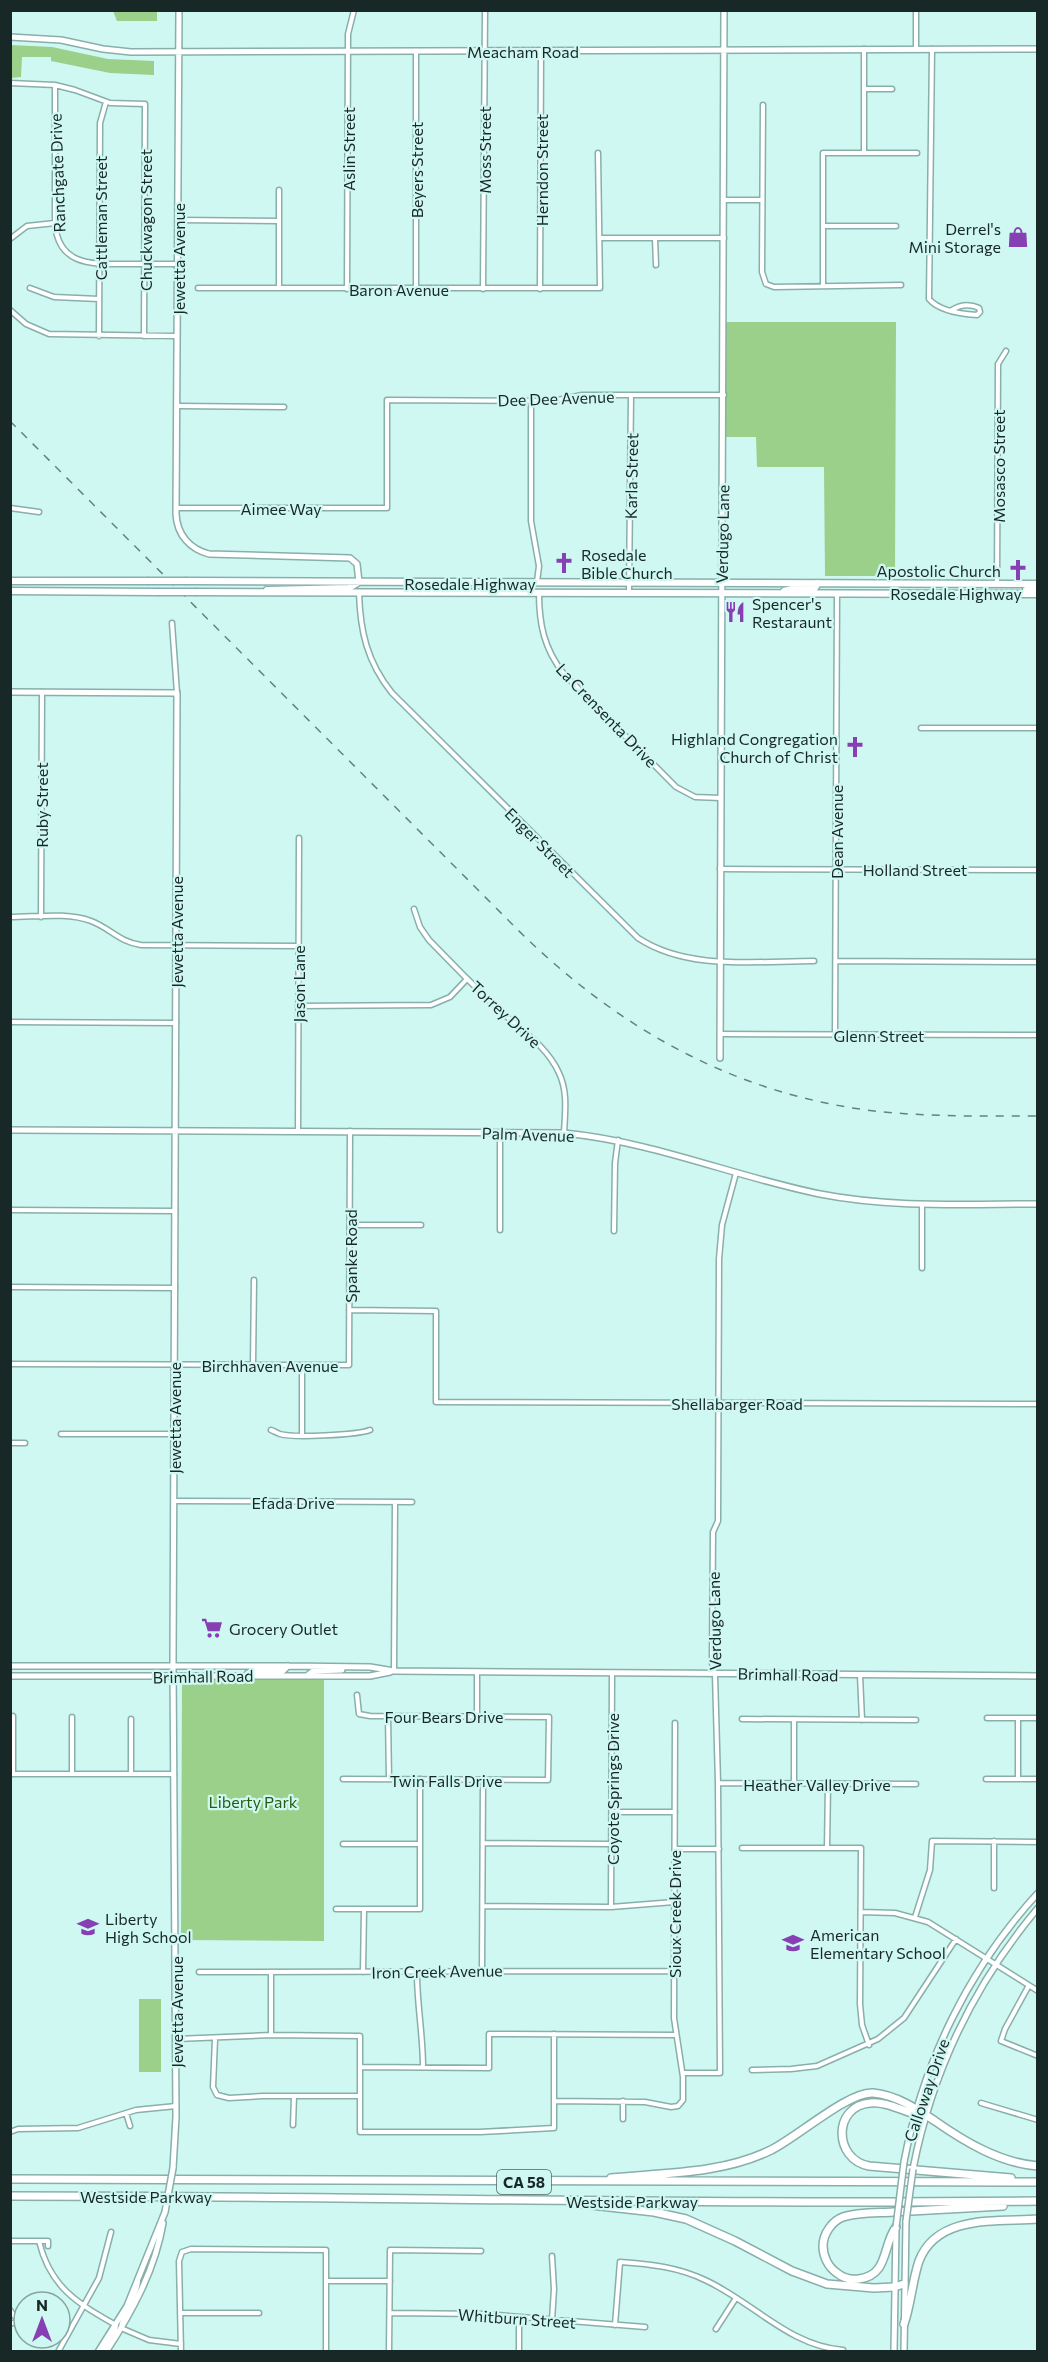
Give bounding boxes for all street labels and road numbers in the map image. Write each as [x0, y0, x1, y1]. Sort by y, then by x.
street label: Meacham Road [467, 42, 579, 61]
street label: Moss Street [475, 106, 494, 194]
street label: Aslin Street [339, 107, 358, 191]
street label: Ranchgate Drive [45, 113, 69, 233]
street label: Herndon Street [532, 113, 551, 226]
street label: Beyers Street [407, 121, 426, 218]
street label: Chuckwagon Street [136, 148, 155, 291]
street label: Cattleman Street [91, 155, 110, 280]
street label: Jewetta Avenue [169, 203, 188, 315]
street label: Baron Avenue [349, 280, 449, 299]
street label: Dee Dee Avenue [497, 386, 615, 410]
street label: Mosasco Street [989, 409, 1008, 523]
street label: Karla Street [621, 432, 641, 519]
street label: Verdugo Lane [712, 484, 732, 584]
street label: Aimee Way [241, 499, 322, 518]
street label: Rosedale Highway [404, 574, 536, 593]
street label: Rosedale Highway [890, 584, 1022, 603]
street label: La Crensenta Drive [553, 659, 661, 771]
street label: Ruby Street [32, 762, 51, 848]
street label: Dean Avenue [827, 785, 846, 879]
street label: Enger Street [501, 803, 579, 881]
street label: Holland Street [863, 860, 968, 879]
street label: Jewetta Avenue [167, 876, 186, 988]
street label: Jason Lane [289, 945, 308, 1023]
street label: Torrey Drive [467, 977, 545, 1051]
street label: Glenn Street [834, 1026, 925, 1045]
street label: Palm Avenue [481, 1123, 575, 1145]
street label: Spanke Road [341, 1209, 360, 1303]
street label: Birchhaven Avenue [202, 1356, 338, 1375]
street label: Jewetta Avenue [165, 1362, 184, 1474]
street label: Shellabarger Road [671, 1394, 803, 1413]
street label: Efada Drive [251, 1493, 335, 1512]
street label: Verdugo Lane [704, 1571, 724, 1671]
street label: Brimhall Road [737, 1664, 839, 1684]
street label: Brimhall Road [152, 1666, 254, 1686]
street label: Four Bears Drive [384, 1707, 504, 1726]
street label: Coyote Springs Drive [603, 1713, 622, 1865]
street label: Twin Falls Drive [390, 1771, 502, 1790]
street label: Heather Valley Drive [743, 1775, 891, 1794]
street label: Sioux Creek Drive [665, 1850, 684, 1978]
street label: Jewetta Avenue [167, 1956, 186, 2068]
street label: Iron Creek Avenue [371, 1960, 503, 1982]
street label: Calloway Drive [900, 2036, 952, 2144]
road number: CA 58 [497, 2170, 551, 2194]
street label: Westside Parkway [80, 2187, 212, 2206]
street label: Westside Parkway [566, 2192, 698, 2211]
street label: Whitburn Street [457, 2304, 577, 2332]

